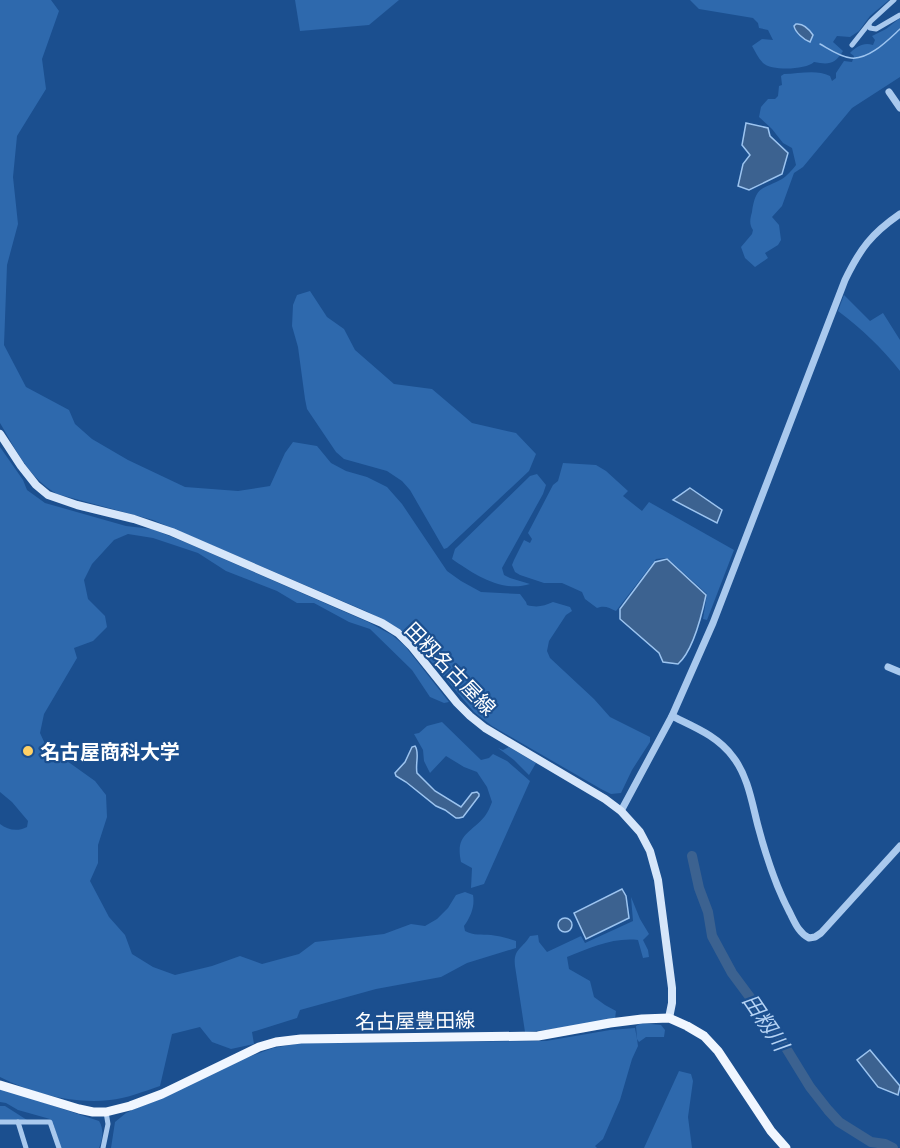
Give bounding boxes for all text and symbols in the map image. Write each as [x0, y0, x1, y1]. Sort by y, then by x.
street label: 田籾名古屋線 [401, 617, 501, 719]
place label: 名古屋商科大学 [40, 739, 180, 763]
marker: 名古屋商科大学 [21, 744, 35, 758]
water label: 田籾川 [738, 989, 796, 1057]
street label: 名古屋豊田線 [355, 1007, 475, 1033]

